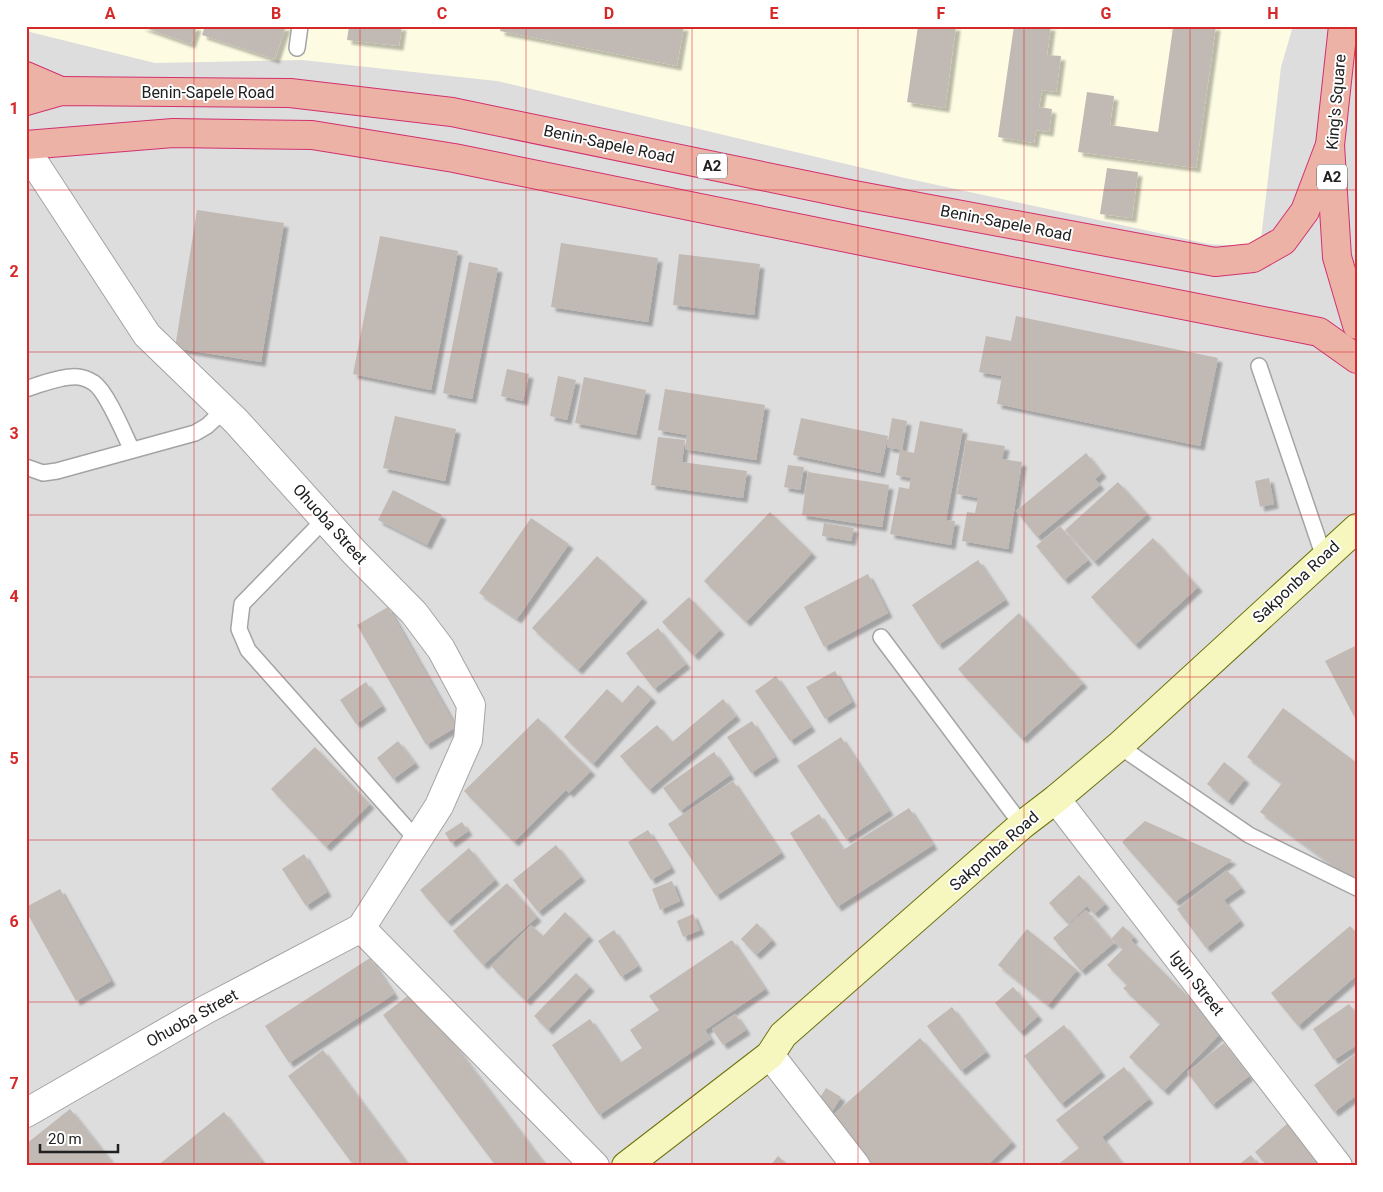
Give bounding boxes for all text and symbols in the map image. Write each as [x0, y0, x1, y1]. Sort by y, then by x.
text: A [105, 4, 116, 23]
text: B [271, 4, 281, 23]
text: C [437, 4, 447, 23]
text: D [604, 4, 614, 23]
text: E [770, 4, 779, 23]
text: F [937, 4, 946, 23]
text: G [1101, 4, 1112, 23]
text: H [1267, 4, 1279, 23]
street label: King's Square [1322, 53, 1350, 151]
street label: Benin-Sapele Road [141, 83, 275, 102]
text: 1 [9, 99, 19, 118]
street label: Benin-Sapele Road [542, 121, 676, 167]
road number: A2 [697, 154, 727, 178]
road number: A2 [1317, 164, 1347, 190]
street label: Benin-Sapele Road [939, 201, 1073, 245]
text: 2 [9, 262, 19, 281]
text: 3 [9, 424, 19, 443]
street label: Ohuoba Street [289, 480, 371, 568]
street label: Sakponba Road [1249, 537, 1343, 627]
text: 4 [9, 587, 19, 606]
text: 5 [9, 749, 19, 768]
street label: Sakponba Road [946, 807, 1042, 895]
text: 6 [9, 912, 19, 931]
street label: Igun Street [1166, 947, 1228, 1019]
street label: Ohuoba Street [143, 985, 241, 1051]
text: 7 [9, 1074, 19, 1093]
scale bar [40, 1122, 118, 1154]
text: 20 m [48, 1130, 82, 1148]

